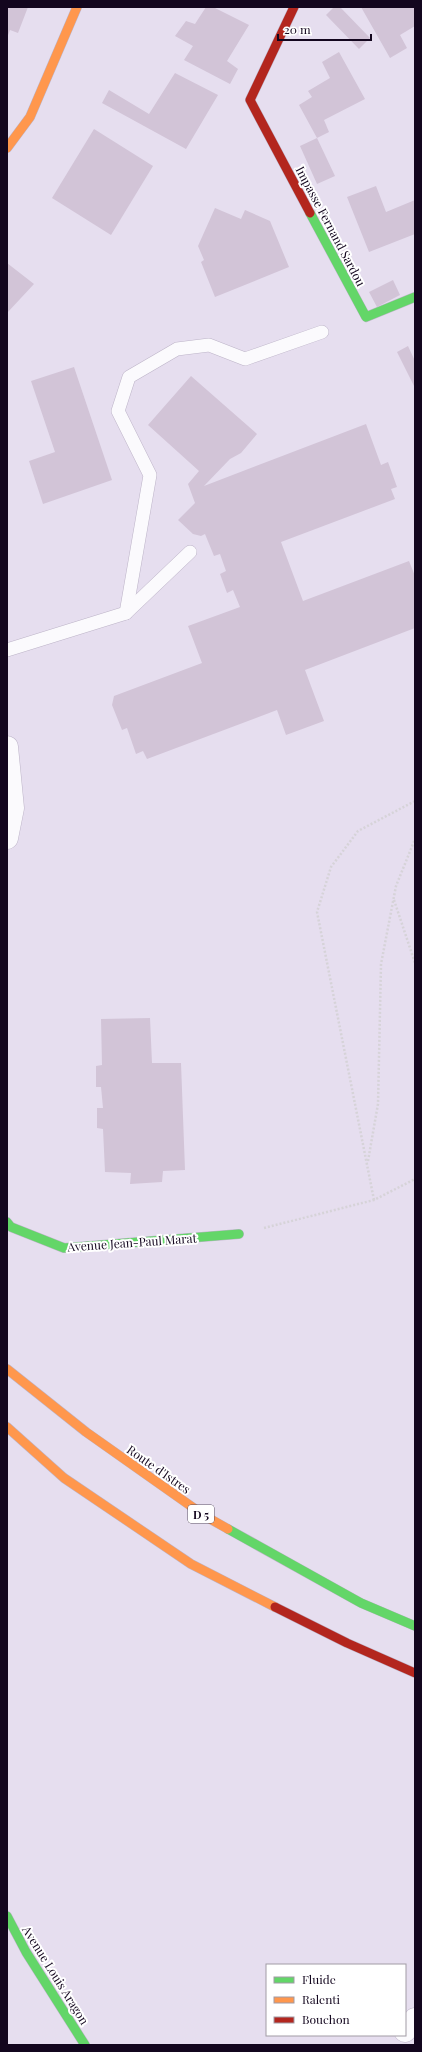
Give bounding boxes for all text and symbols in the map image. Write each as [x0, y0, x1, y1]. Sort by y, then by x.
scale bar [278, 16, 371, 42]
text: 20 m [284, 21, 311, 37]
street label: Impasse Fernand Sardou [293, 163, 369, 289]
street label: Avenue Jean-Paul Marat [66, 1229, 198, 1255]
street label: Route d'Istres [124, 1441, 194, 1497]
road number: D 5 [188, 1505, 214, 1523]
street label: Avenue Louis Aragon [19, 1922, 93, 2027]
legend [266, 1964, 406, 2036]
text: Fluide [302, 1971, 336, 1987]
text: Ralenti [302, 1991, 341, 2007]
text: Bouchon [302, 2011, 350, 2027]

